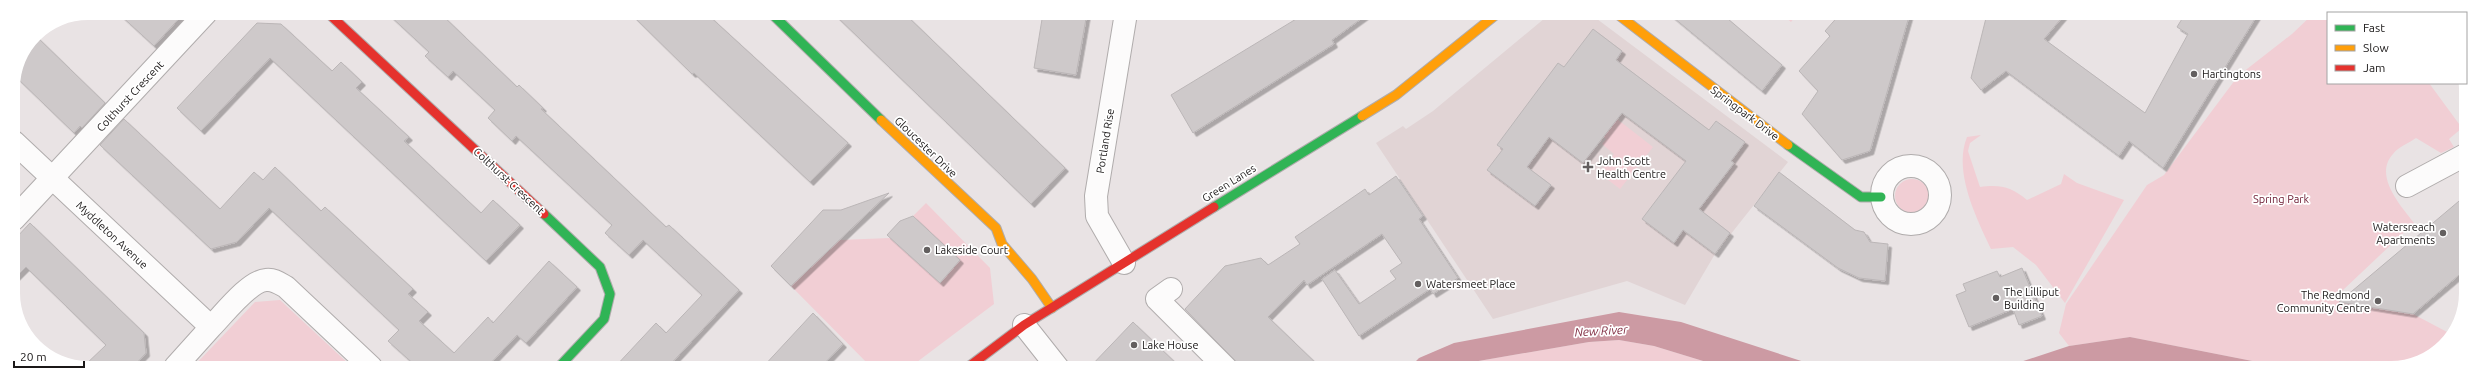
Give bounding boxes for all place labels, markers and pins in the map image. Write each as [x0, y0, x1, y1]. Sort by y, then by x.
place label: Hartingtons [2202, 68, 2261, 80]
marker: Hartingtons [2189, 69, 2199, 79]
place label: John Scott Health Centre [1597, 155, 1666, 180]
marker: John Scott Health Centre [1582, 161, 1594, 173]
place label: Watersreach Apartments [2373, 221, 2435, 246]
marker: Watersreach Apartments [2438, 228, 2448, 238]
place label: Lakeside Court [935, 244, 1009, 256]
marker: Lakeside Court [922, 245, 932, 255]
place label: Watersmeet Place [1426, 278, 1516, 290]
marker: Watersmeet Place [1413, 279, 1423, 289]
place label: The Lilliput Building [2004, 286, 2059, 311]
place label: The Redmond Community Centre [2277, 289, 2370, 314]
marker: The Lilliput Building [1991, 293, 2001, 303]
marker: The Redmond Community Centre [2373, 296, 2383, 306]
place label: Lake House [1142, 339, 1198, 351]
marker: Lake House [1129, 340, 1139, 350]

